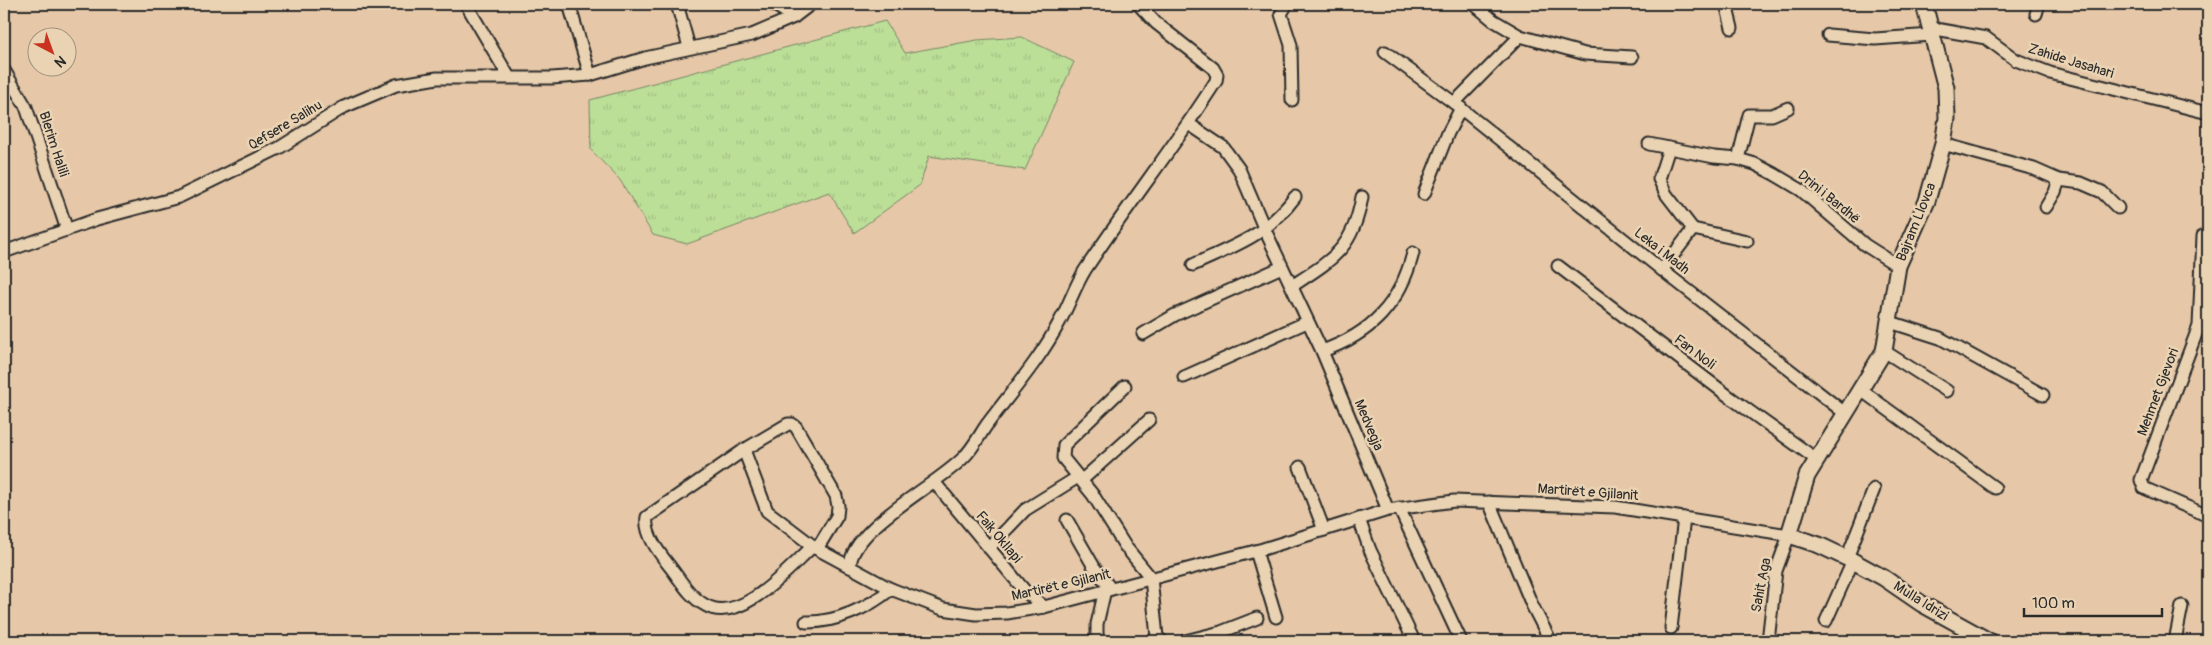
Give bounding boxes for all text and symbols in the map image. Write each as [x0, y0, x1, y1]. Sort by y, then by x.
north arrow [28, 28, 78, 78]
street label: Zahide Jasahari [2026, 40, 2116, 82]
text: N [51, 52, 69, 71]
street label: Qefsere Salihu [245, 96, 325, 154]
street label: Blerim Halili [35, 109, 73, 179]
street label: Drini i Bardhë [1794, 167, 1864, 227]
street label: Bajram Llovca [1893, 180, 1939, 264]
street label: Leka i Madh [1631, 224, 1693, 278]
street label: Fan Noli [1671, 331, 1719, 373]
street label: Mehmet Gjevori [2134, 345, 2183, 438]
street label: Medvegja [1351, 397, 1387, 453]
street label: Martirët e Gjilanit [1537, 480, 1639, 504]
street label: Faik Okllapi [972, 508, 1026, 567]
street label: Sahit Aga [1747, 556, 1775, 614]
street label: Martirët e Gjilanit [1010, 565, 1113, 605]
street label: Mulla Idrizi [1890, 578, 1952, 625]
scale bar [2024, 585, 2162, 617]
text: 100 m [2032, 594, 2075, 613]

